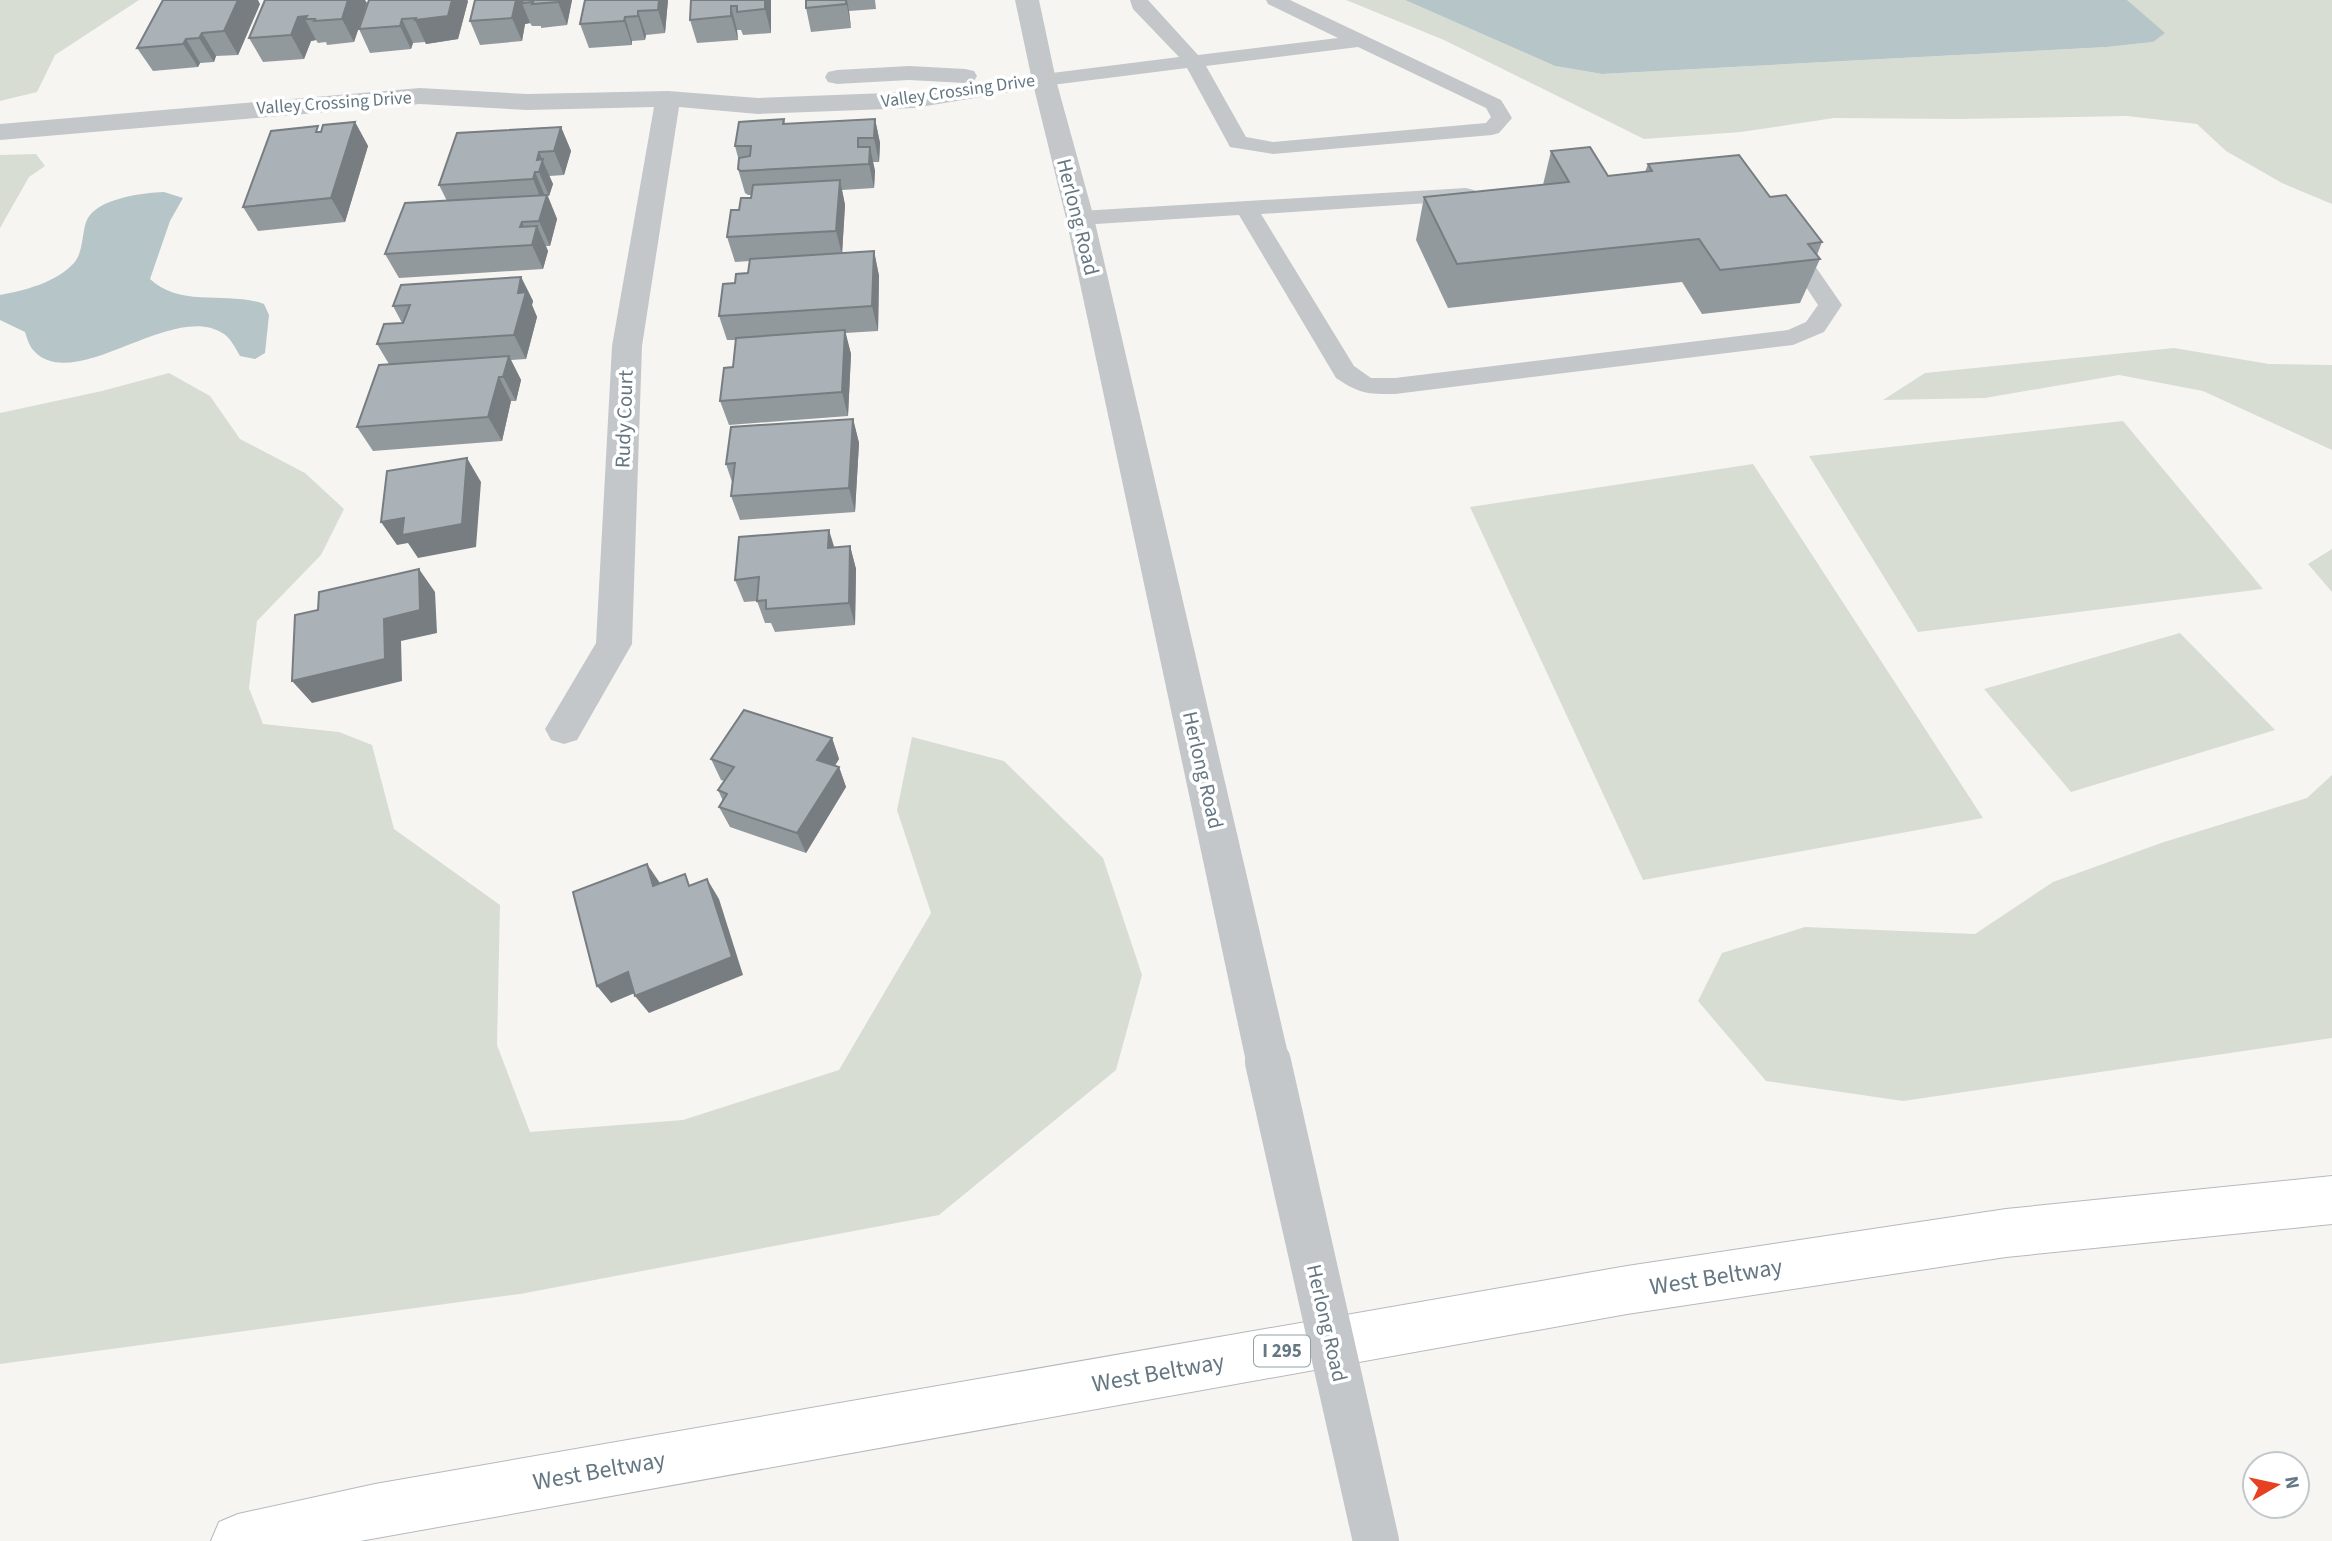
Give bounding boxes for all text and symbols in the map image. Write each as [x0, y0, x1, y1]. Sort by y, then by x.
street label: Valley Crossing Drive [879, 68, 1037, 114]
street label: Valley Crossing Drive [256, 85, 412, 121]
street label: Herlong Road [1049, 155, 1107, 279]
street label: Rudy Court [607, 369, 641, 469]
street label: Herlong Road [1175, 708, 1231, 832]
street label: West Beltway [1647, 1249, 1785, 1305]
street label: Herlong Road [1299, 1261, 1355, 1385]
road number: I 295 [1254, 1336, 1310, 1366]
street label: West Beltway [1089, 1344, 1227, 1402]
street label: West Beltway [530, 1442, 668, 1500]
north arrow [2241, 1450, 2311, 1520]
text: N [2277, 1474, 2306, 1491]

